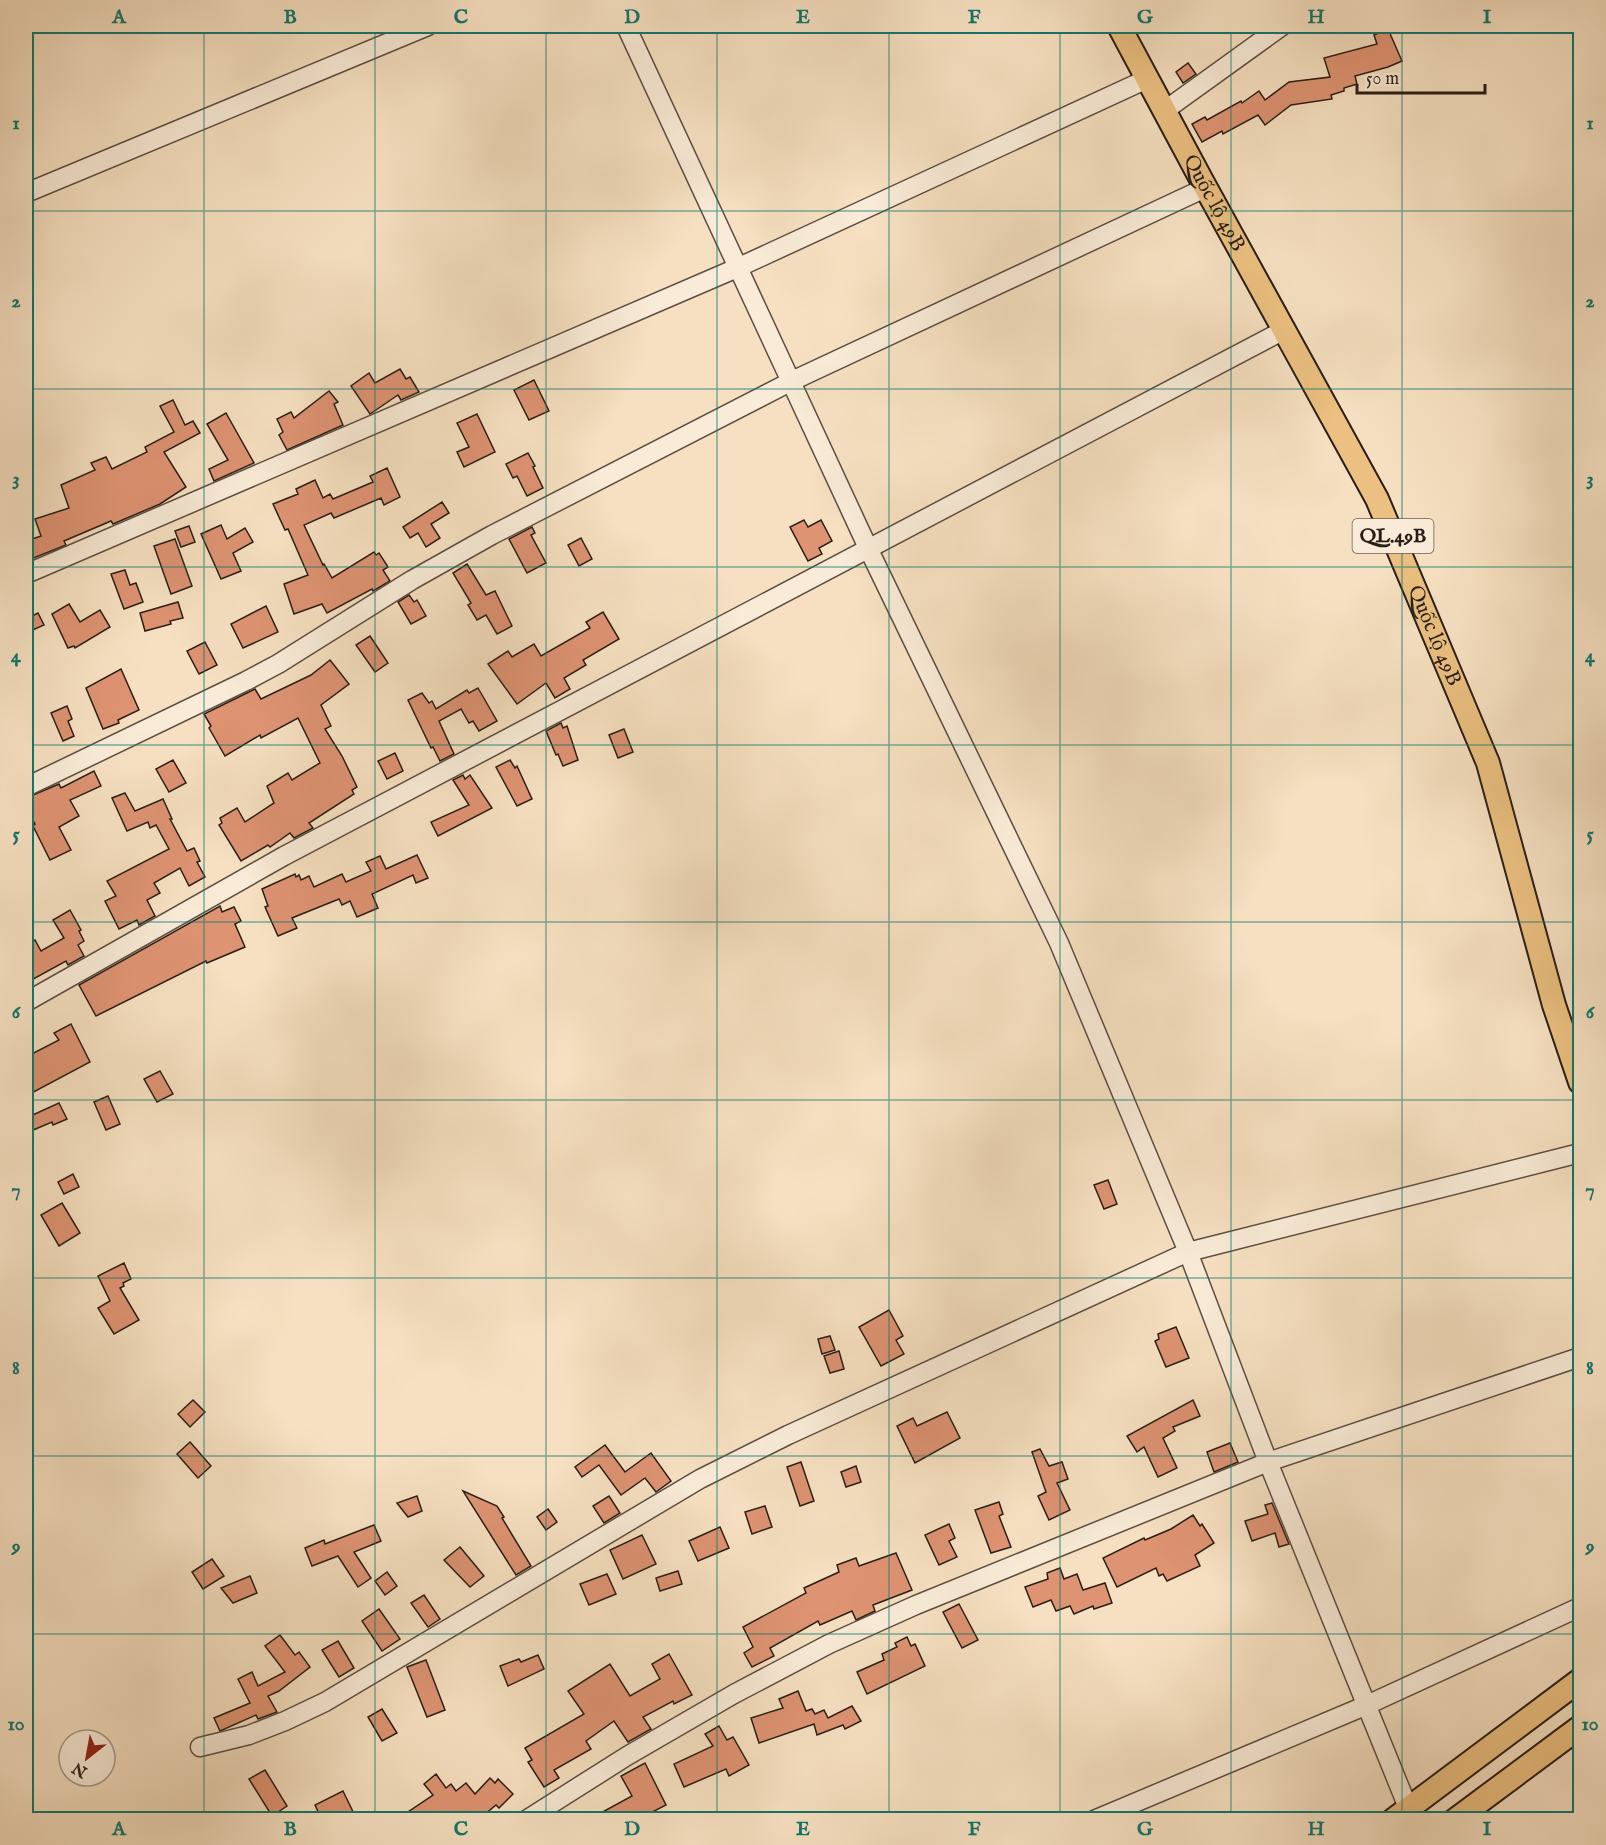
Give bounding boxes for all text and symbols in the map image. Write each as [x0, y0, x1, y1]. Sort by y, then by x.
text: A [111, 5, 127, 30]
text: B [283, 5, 297, 30]
text: C [454, 5, 468, 30]
text: D [624, 5, 640, 30]
text: E [796, 5, 810, 30]
text: F [968, 5, 981, 30]
text: G [1137, 5, 1154, 30]
text: H [1307, 5, 1325, 30]
text: I [1483, 5, 1492, 30]
scale bar [1357, 57, 1484, 95]
text: 50 m [1366, 68, 1399, 91]
text: 1 [12, 111, 20, 136]
text: 1 [1586, 111, 1594, 136]
street label: Quốc lộ 49B [1177, 150, 1252, 256]
text: 2 [11, 289, 21, 314]
text: 2 [1585, 289, 1595, 314]
text: 3 [12, 467, 20, 492]
text: 3 [1586, 467, 1594, 492]
road number: QL.49B [1352, 519, 1434, 553]
street label: Quốc lộ 49B [1401, 581, 1468, 690]
text: 4 [11, 644, 22, 669]
text: 4 [1585, 644, 1596, 669]
text: 5 [12, 822, 20, 847]
text: 5 [1586, 822, 1594, 847]
text: 6 [12, 1000, 22, 1025]
text: 6 [1586, 1000, 1596, 1025]
text: 7 [11, 1178, 21, 1203]
text: 7 [1585, 1178, 1595, 1203]
text: 8 [12, 1356, 20, 1381]
text: 8 [1586, 1356, 1594, 1381]
text: 9 [11, 1534, 21, 1559]
text: 9 [1585, 1534, 1595, 1559]
text: 10 [7, 1712, 25, 1737]
text: 10 [1581, 1712, 1599, 1737]
north arrow [57, 1728, 117, 1788]
text: N [69, 1757, 92, 1782]
text: A [111, 1817, 127, 1842]
text: B [283, 1817, 297, 1842]
text: C [454, 1817, 468, 1842]
text: D [624, 1817, 640, 1842]
text: E [796, 1817, 810, 1842]
text: F [968, 1817, 981, 1842]
text: G [1137, 1817, 1154, 1842]
text: H [1307, 1817, 1325, 1842]
text: I [1483, 1817, 1492, 1842]

